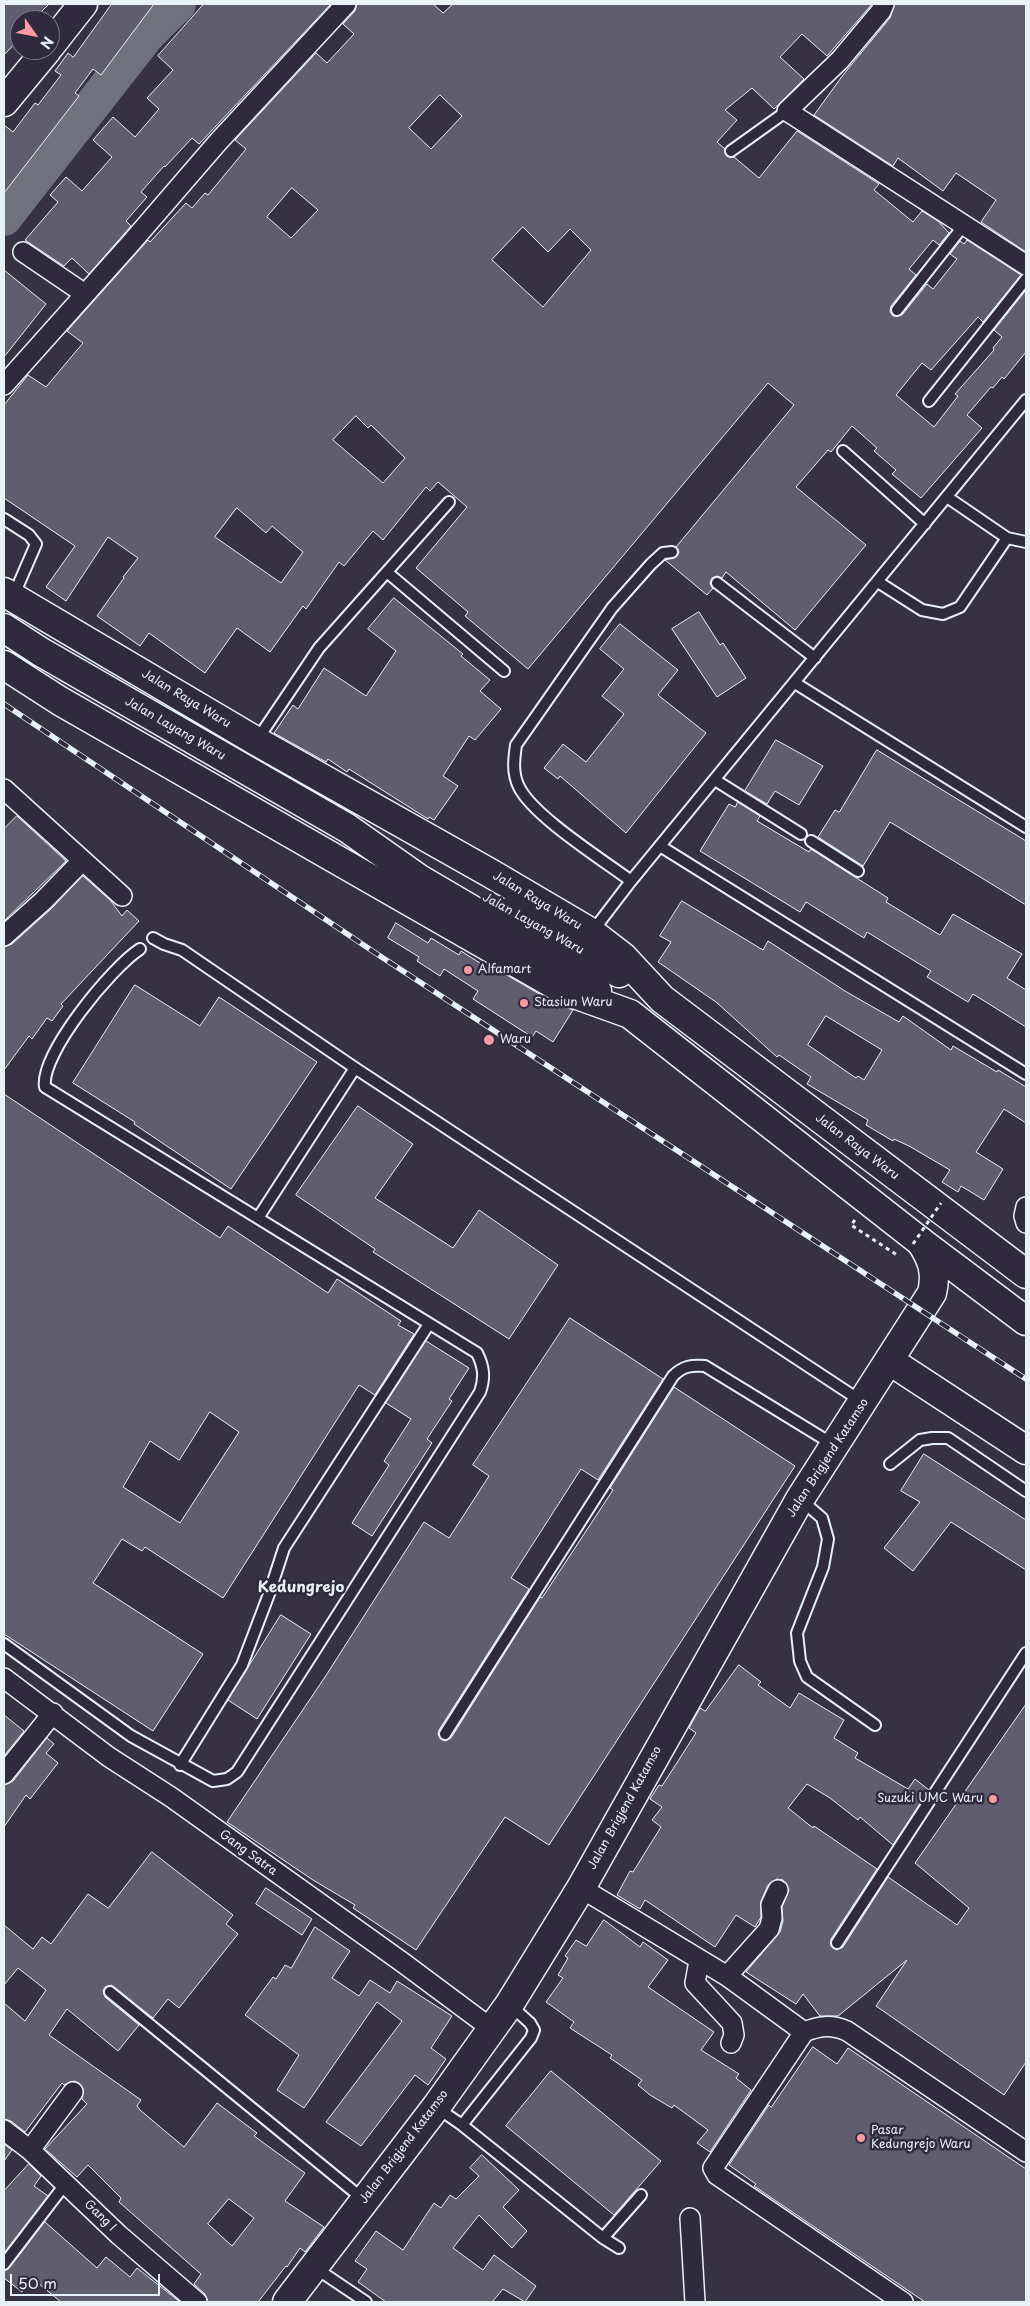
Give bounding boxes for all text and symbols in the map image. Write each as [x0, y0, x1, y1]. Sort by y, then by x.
north arrow [10, 10, 60, 60]
text: N [35, 33, 59, 53]
street label: Jalan Raya Waru [139, 667, 233, 731]
street label: Jalan Layang Waru [122, 694, 228, 764]
street label: Jalan Raya Waru [490, 869, 584, 933]
street label: Jalan Layang Waru [480, 890, 586, 958]
place label: Alfamart [478, 963, 531, 977]
marker: Alfamart [462, 964, 474, 976]
place label: Stasiun Waru [534, 996, 612, 1010]
marker: Stasiun Waru [518, 997, 530, 1009]
marker: Waru [482, 1033, 496, 1047]
place label: Waru [500, 1033, 531, 1047]
street label: Jalan Raya Waru [812, 1111, 902, 1183]
street label: Jalan Brigjend Katamso [784, 1396, 872, 1520]
district label: Kedungrejo [258, 1579, 344, 1597]
street label: Jalan Brigjend Katamso [585, 1744, 665, 1872]
place label: Suzuki UMC Waru [877, 1792, 983, 1806]
marker: Suzuki UMC Waru [987, 1793, 999, 1805]
street label: Gang Satra [216, 1827, 280, 1879]
street label: Jalan Brigjend Katamso [357, 2087, 451, 2207]
place label: Pasar Kedungrejo Waru [871, 2124, 970, 2152]
marker: Pasar Kedungrejo Waru [855, 2132, 867, 2144]
street label: Gang I [81, 2197, 119, 2235]
scale bar [12, 2264, 162, 2296]
text: 50 m [18, 2271, 57, 2294]

